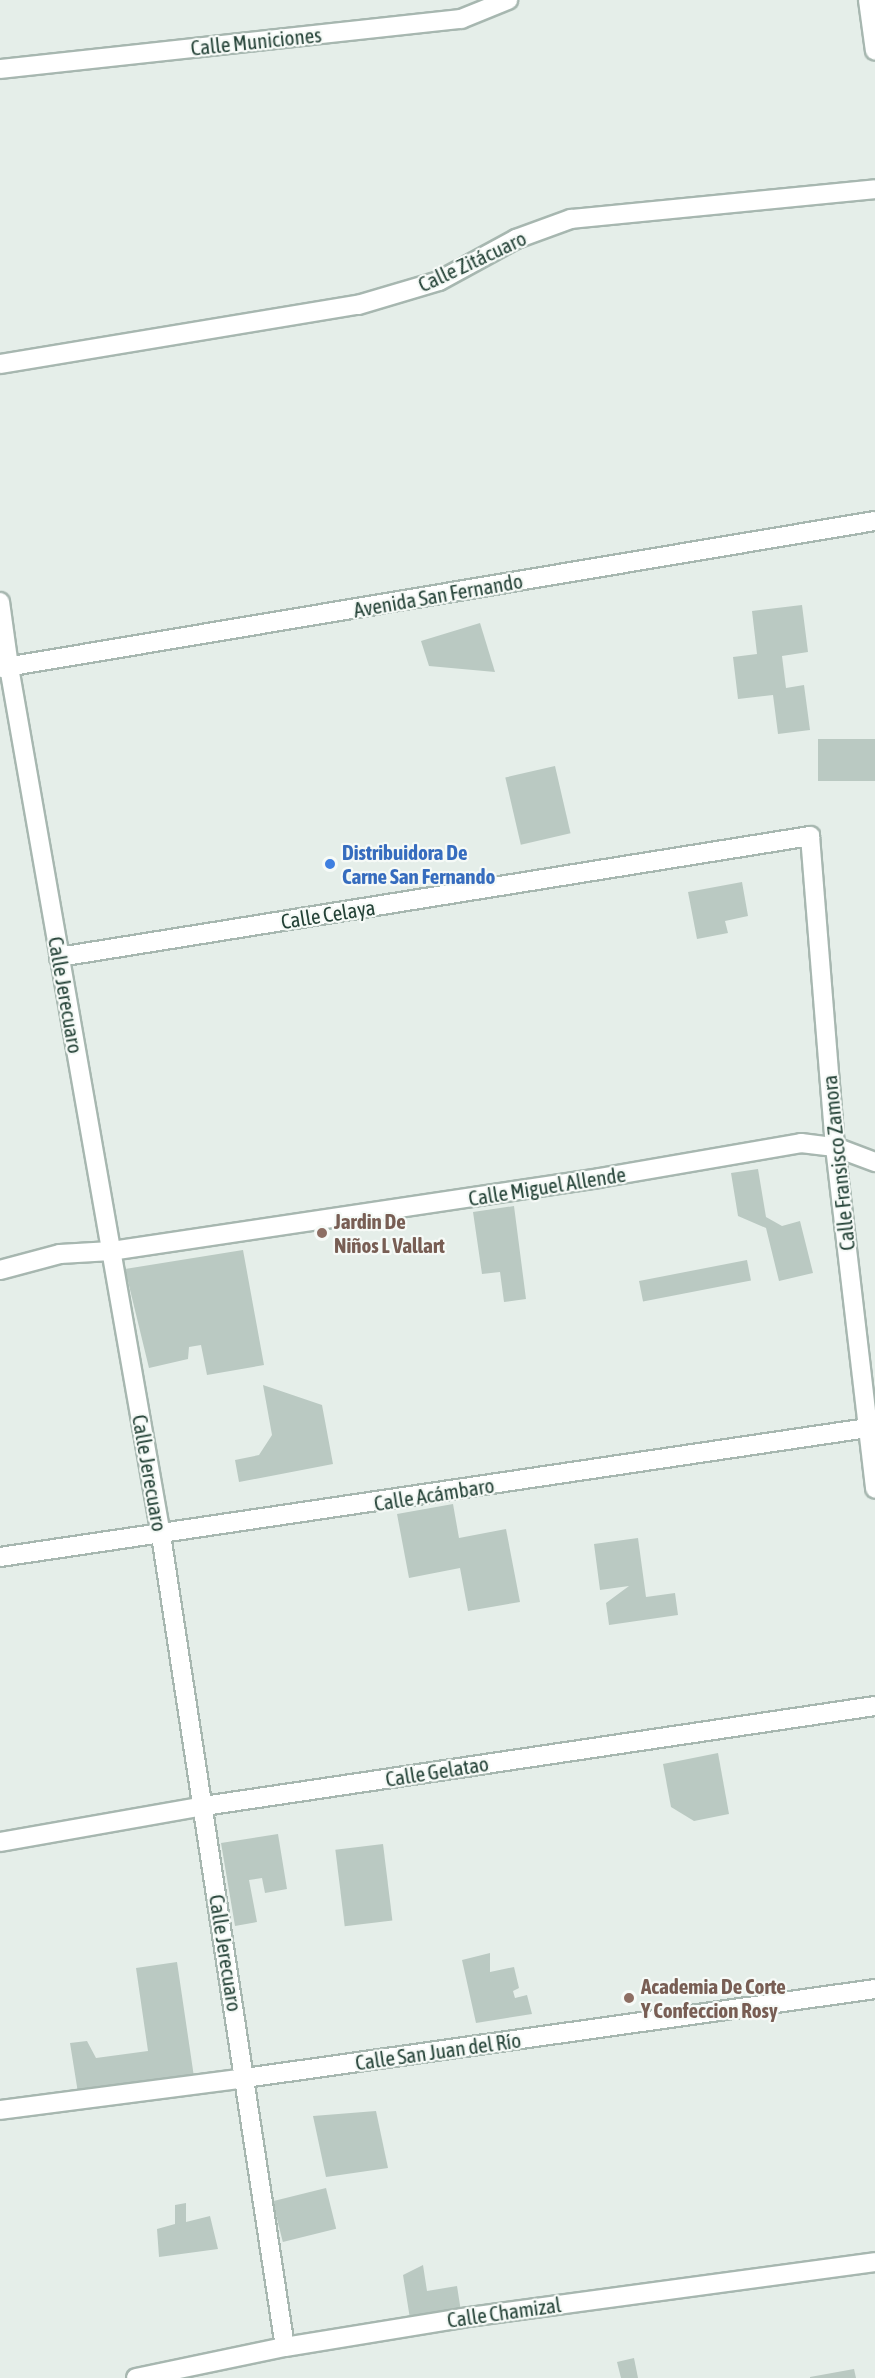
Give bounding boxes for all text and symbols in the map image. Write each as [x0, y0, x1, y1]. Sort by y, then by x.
street label: Calle Municiones [189, 22, 323, 60]
street label: Calle Zitácuaro [414, 225, 530, 297]
street label: Avenida San Fernando [351, 568, 525, 622]
place label: Distribuidora De Carne San Fernando [342, 839, 495, 889]
marker: Distribuidora De Carne San Fernando [323, 857, 337, 871]
street label: Calle Celaya [279, 894, 377, 934]
street label: Calle Jerecuaro [43, 935, 89, 1055]
street label: Calle Fransisco Zamora [816, 1074, 860, 1252]
street label: Calle Miguel Allende [467, 1161, 627, 1211]
place label: Jardin De Niños L Vallart [334, 1208, 445, 1258]
marker: Jardin De Niños L Vallart [315, 1226, 329, 1240]
street label: Calle Jerecuaro [127, 1413, 173, 1533]
street label: Calle Acámbaro [372, 1472, 496, 1516]
street label: Calle Gelatao [384, 1750, 490, 1792]
street label: Calle Jerecuaro [204, 1893, 248, 2013]
place label: Academia De Corte Y Confeccion Rosy [641, 1973, 786, 2023]
marker: Academia De Corte Y Confeccion Rosy [622, 1991, 636, 2005]
street label: Calle San Juan del Río [354, 2027, 522, 2075]
street label: Calle Chamizal [445, 2292, 563, 2332]

